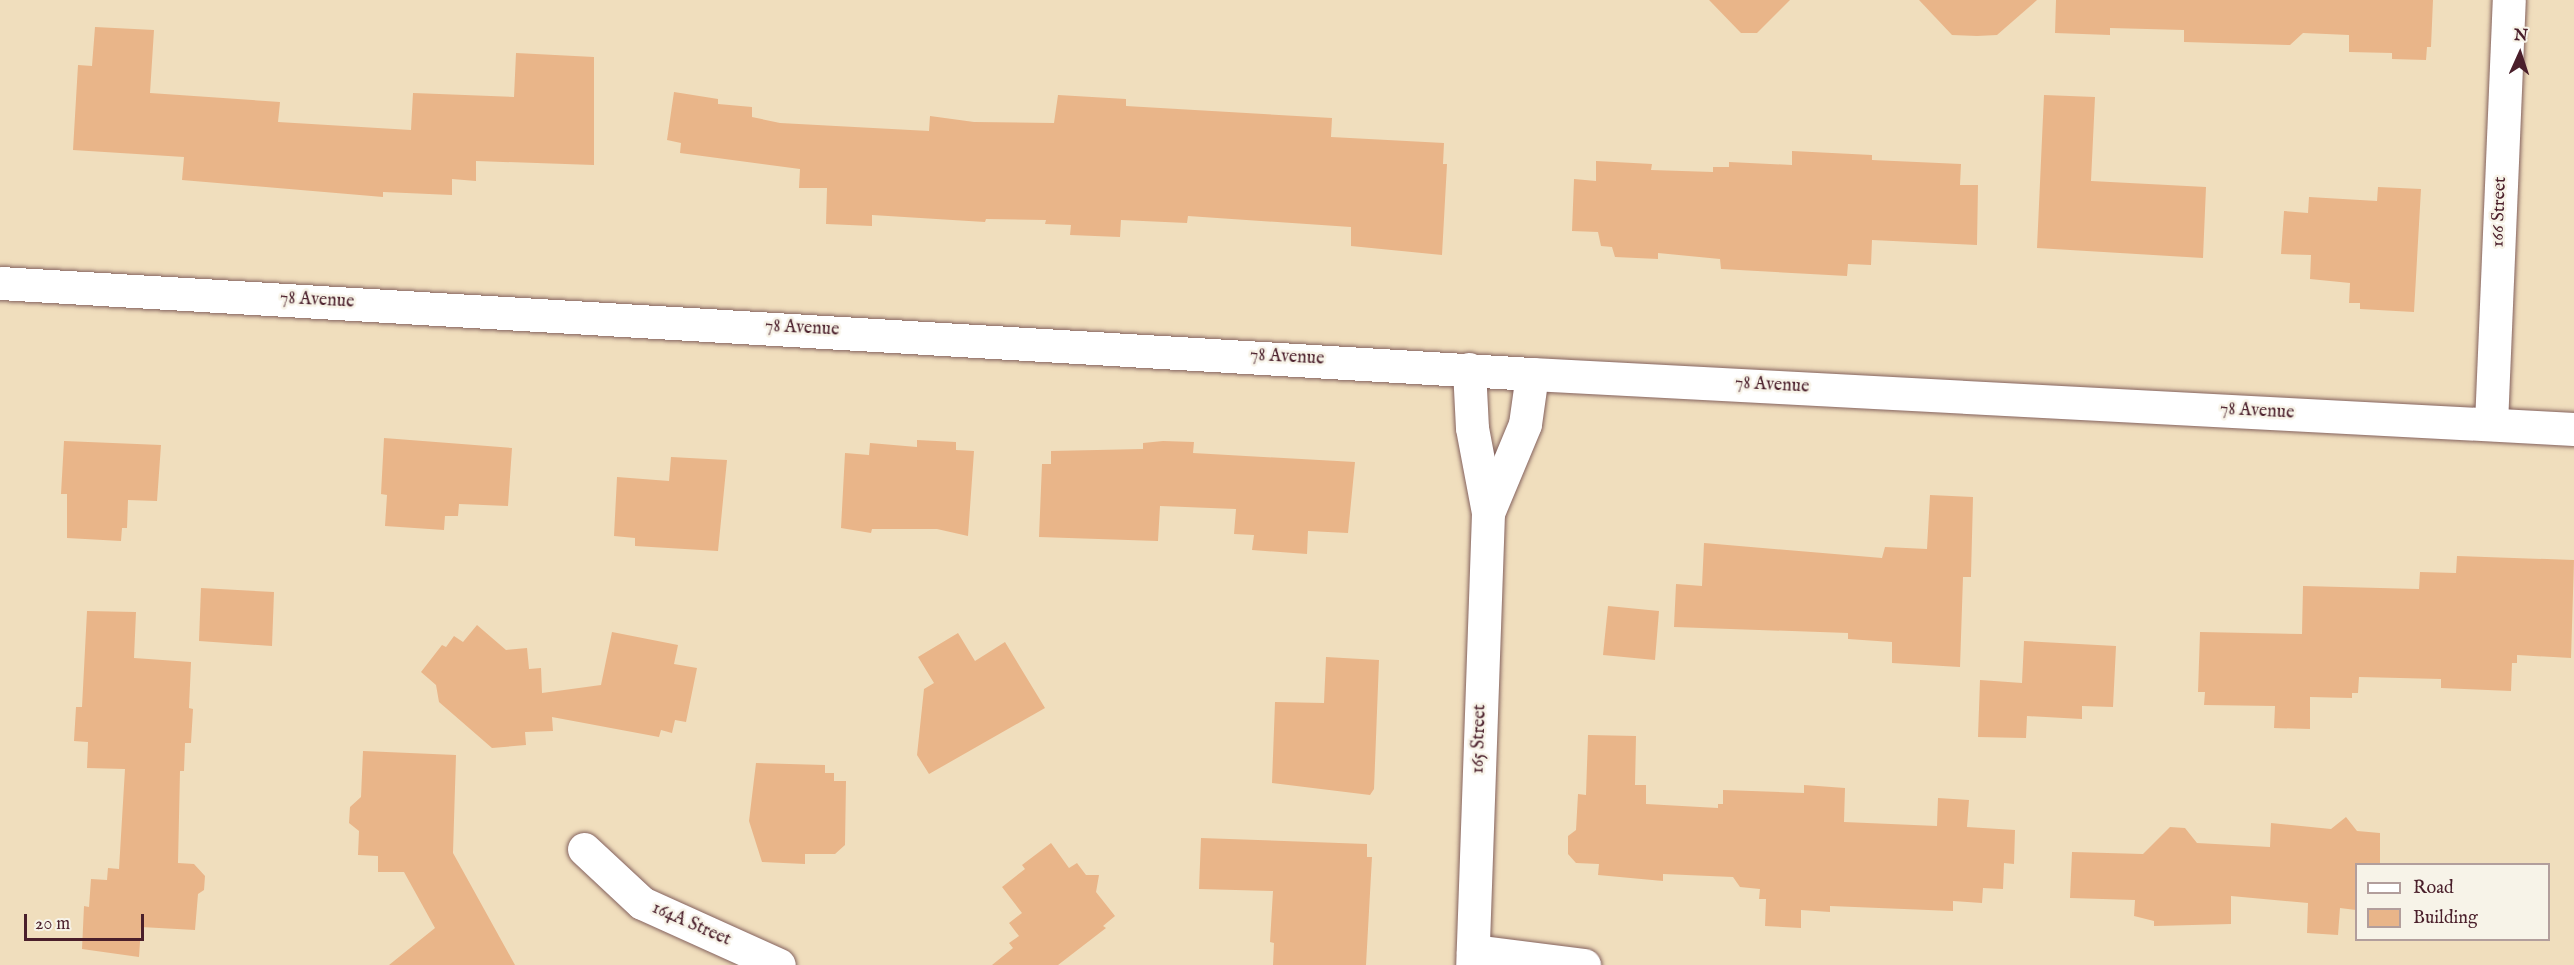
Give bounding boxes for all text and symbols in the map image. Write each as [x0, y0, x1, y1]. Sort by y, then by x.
north arrow [2490, 24, 2550, 84]
text: N [2514, 26, 2528, 46]
street label: 166 Street [2488, 176, 2512, 248]
street label: 78 Avenue [279, 288, 355, 314]
street label: 78 Avenue [764, 316, 840, 342]
street label: 78 Avenue [1249, 345, 1325, 371]
street label: 78 Avenue [1734, 373, 1810, 399]
street label: 78 Avenue [2219, 399, 2295, 425]
street label: 165 Street [1468, 704, 1492, 774]
legend [2355, 863, 2550, 941]
text: Road [2413, 877, 2454, 900]
street label: 164A Street [648, 898, 734, 952]
scale bar [27, 902, 147, 940]
text: Building [2413, 907, 2478, 930]
text: 20 m [35, 913, 70, 936]

